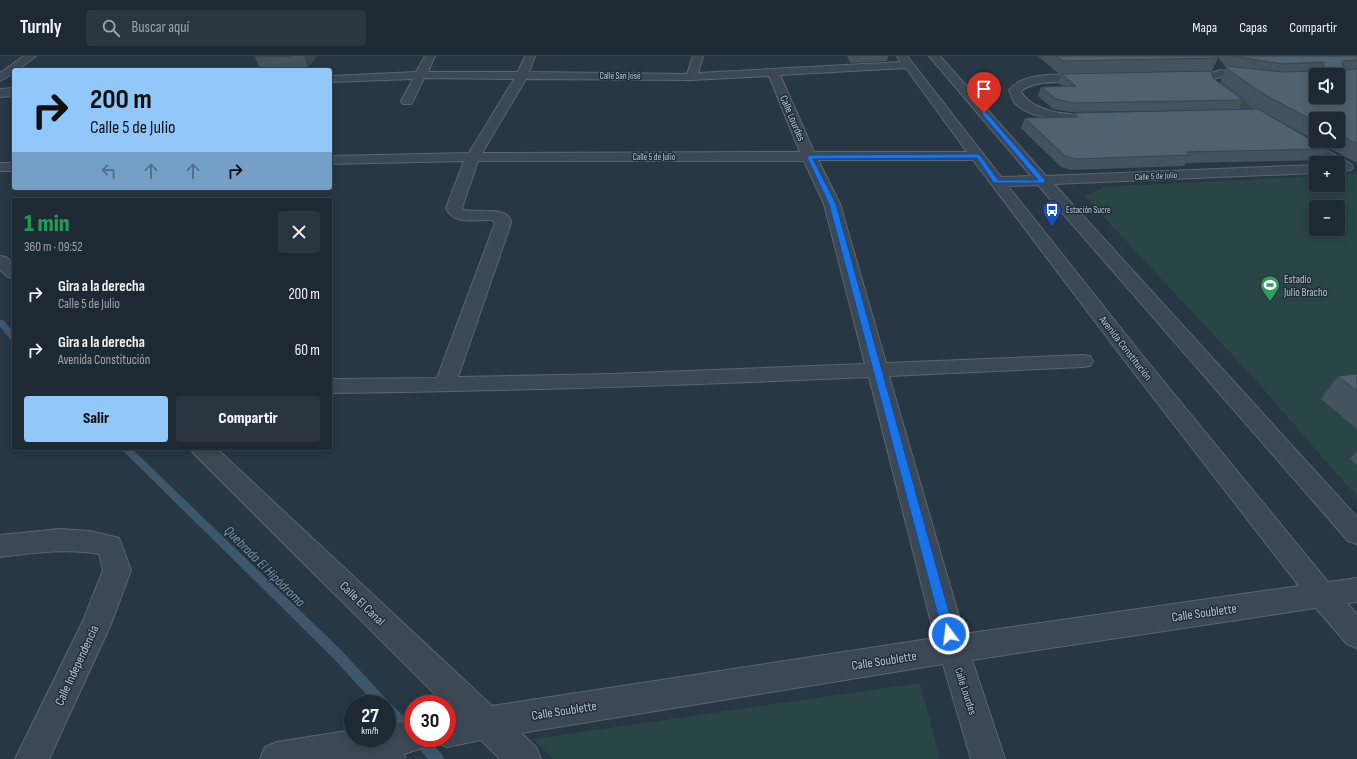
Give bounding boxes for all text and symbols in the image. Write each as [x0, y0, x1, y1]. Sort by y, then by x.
search box [86, 10, 366, 46]
text: Turnly [20, 16, 62, 39]
icon: search [100, 17, 122, 39]
text: Buscar aquí [132, 18, 189, 37]
text: Mapa [1192, 19, 1217, 36]
text: Capas [1239, 19, 1267, 36]
text: Compartir [1289, 19, 1337, 36]
map controls [1309, 68, 1345, 236]
button: sound [1309, 68, 1345, 104]
street label: Calle San José [599, 71, 641, 82]
pin [967, 72, 1001, 113]
icon: arrive [973, 78, 995, 100]
text: 200 m [90, 83, 152, 116]
icon: right [24, 84, 76, 136]
street label: Calle Lourdes [777, 93, 808, 143]
button: search [1309, 112, 1345, 148]
text: Calle 5 de Julio [90, 117, 176, 138]
street label: Calle 5 de Julio [633, 152, 676, 163]
button: + [1309, 156, 1345, 192]
icon: left [98, 160, 120, 182]
icon: ahead [140, 160, 162, 182]
icon: ahead [182, 160, 204, 182]
icon: right [224, 160, 246, 182]
street label: Calle 5 de Julio [1134, 170, 1178, 183]
bus stop icon: Estación Sucre [1041, 199, 1063, 227]
button: − [1309, 200, 1345, 236]
place label: Estación Sucre [1066, 205, 1111, 216]
text: 1 min [24, 209, 70, 238]
button: close [278, 211, 320, 253]
text: 360 m · 09:52 [24, 239, 83, 255]
place label: Estadio Julio Bracho [1283, 273, 1328, 299]
sports icon: Estadio Julio Bracho [1259, 274, 1281, 302]
text: Gira a la derecha [58, 277, 145, 296]
icon: right [24, 283, 46, 305]
text: 200 m [288, 285, 320, 304]
text: Calle 5 de Julio [58, 296, 120, 312]
street label: Avenida Constitución [1096, 313, 1155, 383]
text: Gira a la derecha [58, 333, 145, 352]
icon: right [24, 339, 46, 361]
text: 60 m [295, 341, 320, 360]
text: Avenida Constitución [58, 352, 150, 368]
button: Salir [24, 396, 168, 442]
button: Compartir [176, 396, 320, 442]
water label: Quebrada El Hipódromo [221, 522, 309, 611]
street label: Calle El Canal [336, 578, 388, 629]
street label: Calle Soublette [1171, 600, 1238, 625]
position arrow [928, 613, 970, 655]
street label: Calle Independencia [51, 623, 103, 708]
street label: Calle Soublette [850, 648, 918, 674]
street label: Calle Lourdes [952, 666, 979, 716]
speed limit sign: 30 [404, 695, 456, 747]
street label: Calle Soublette [530, 698, 598, 724]
text: 27 [361, 704, 379, 728]
text: km/h [361, 725, 379, 737]

